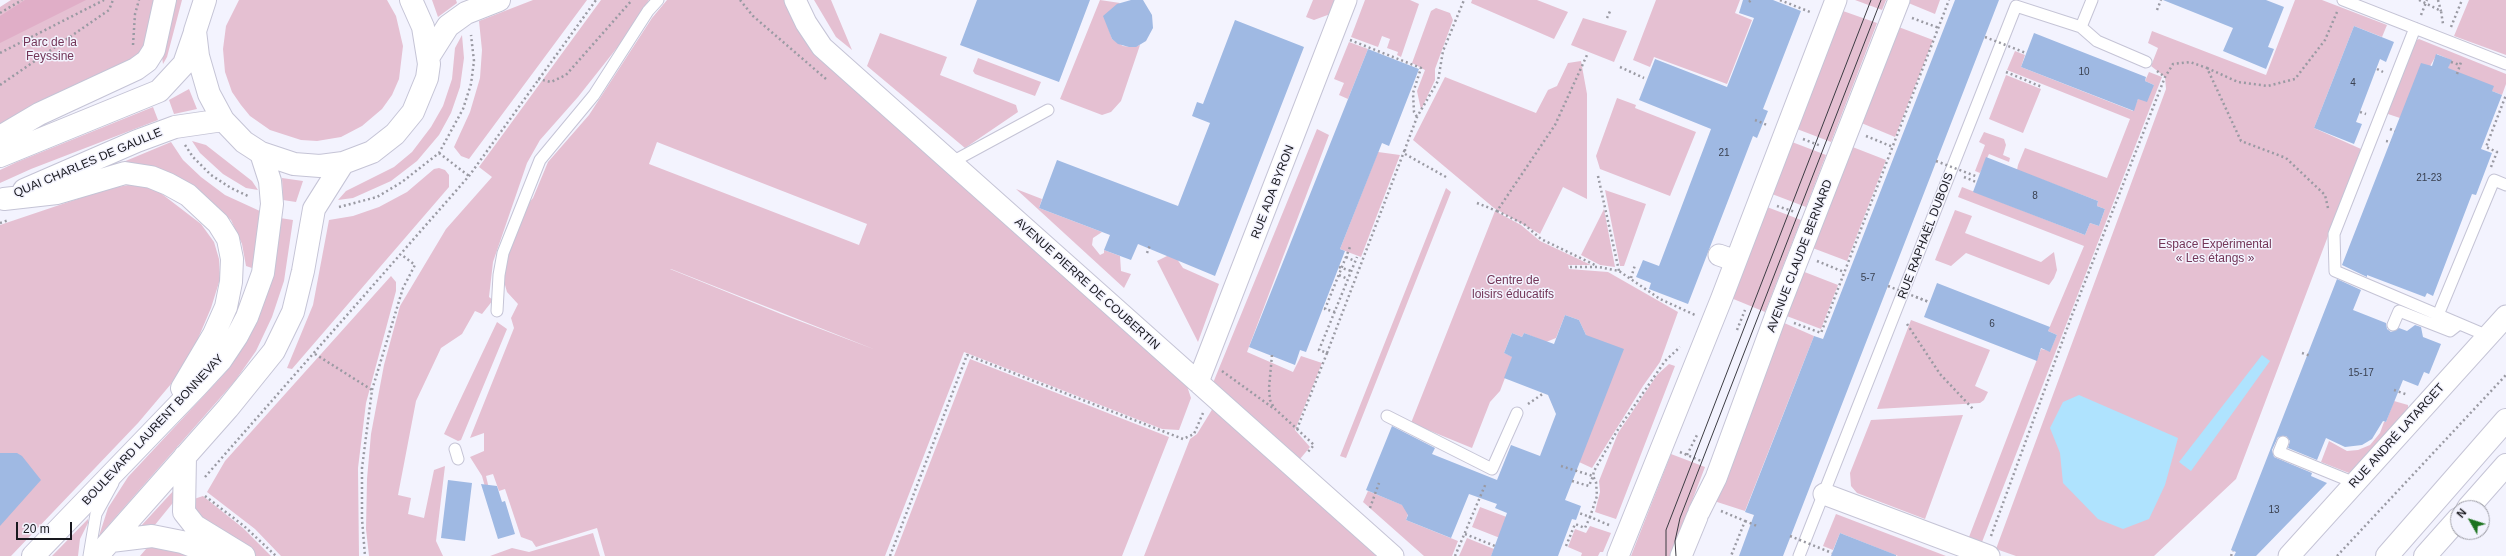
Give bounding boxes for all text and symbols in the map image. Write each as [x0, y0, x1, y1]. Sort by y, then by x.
park label: Parc de la Feyssine [23, 36, 77, 64]
house number: 10 [2078, 66, 2090, 78]
house number: 4 [2350, 77, 2356, 89]
street label: QUAI CHARLES DE GAULLE [12, 125, 164, 201]
street label: RUE ADA BYRON [1248, 143, 1298, 241]
house number: 21 [1718, 147, 1730, 159]
street label: RUE RAPHAËL DUBOIS [1895, 171, 1957, 301]
house number: 21-23 [2416, 172, 2442, 184]
street label: AVENUE CLAUDE BERNARD [1764, 178, 1836, 334]
house number: 8 [2032, 190, 2038, 202]
street label: AVENUE PIERRE DE COUBERTIN [1011, 215, 1163, 353]
park label: Espace Expérimental « Les étangs » [2158, 238, 2272, 266]
house number: 5-7 [1861, 272, 1875, 284]
park label: Centre de loisirs éducatifs [1472, 274, 1554, 302]
house number: 6 [1989, 318, 1995, 330]
street label: BOULEVARD LAURENT BONNEVAY [79, 352, 227, 508]
house number: 15-17 [2348, 367, 2374, 379]
street label: RUE ANDRÉ LATARGET [2346, 381, 2448, 491]
north arrow [2450, 500, 2490, 540]
house number: 13 [2268, 504, 2280, 516]
text: N [2454, 506, 2469, 520]
scale bar [18, 514, 74, 540]
text: 20 m [23, 522, 50, 536]

